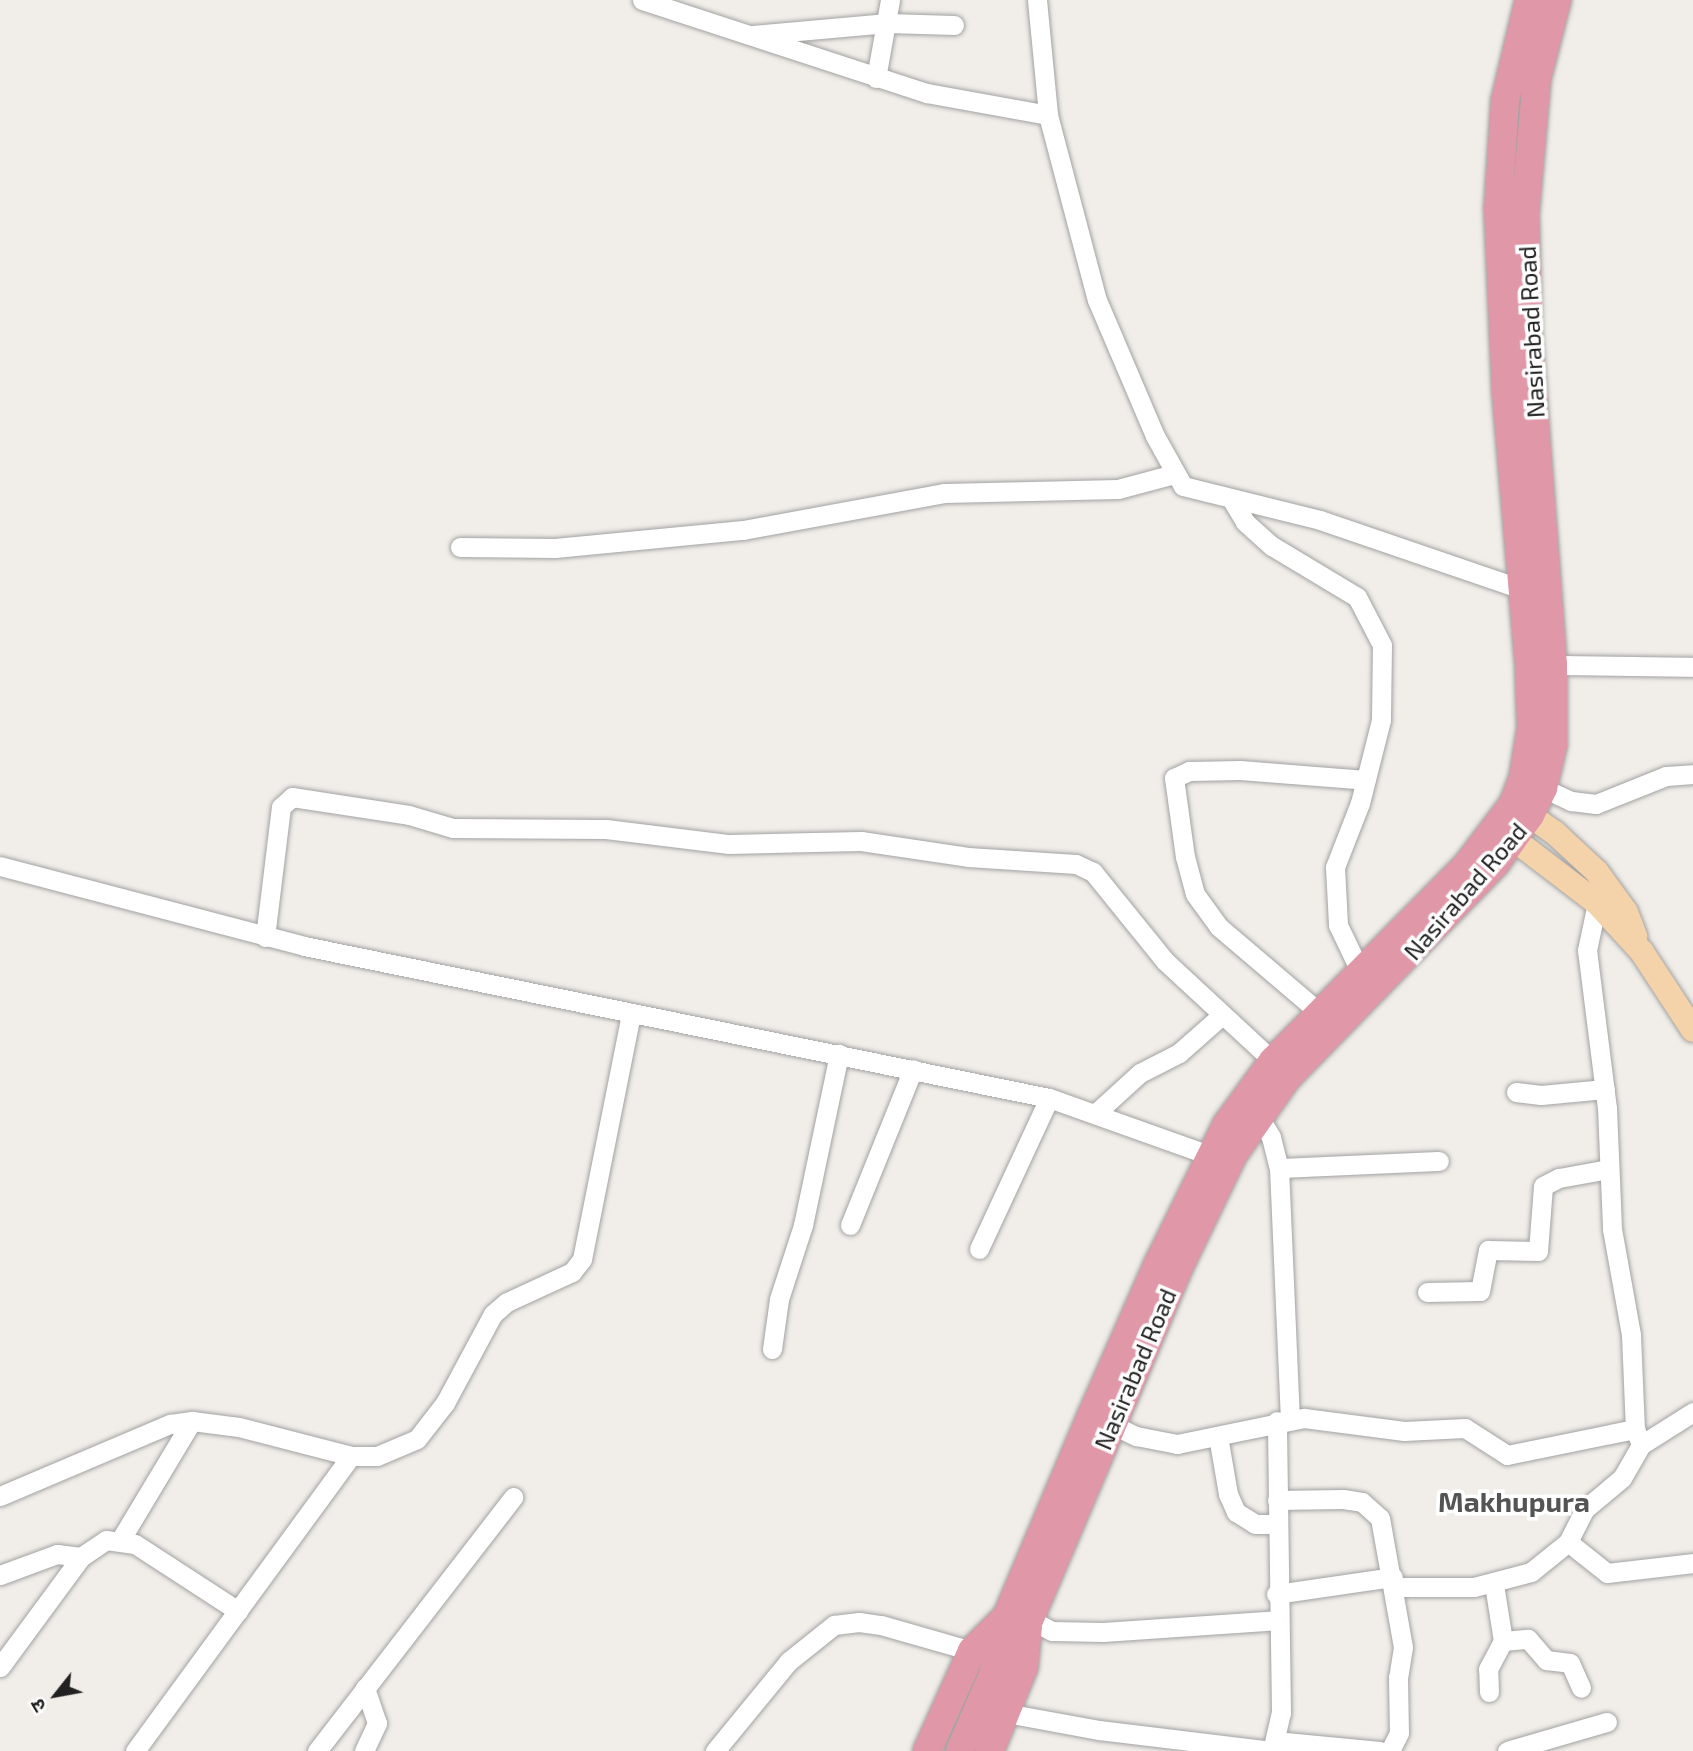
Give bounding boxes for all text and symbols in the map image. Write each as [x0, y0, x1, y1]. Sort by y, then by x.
street label: Nasirabad Road [1512, 245, 1550, 419]
street label: Nasirabad Road [1398, 817, 1532, 965]
street label: Nasirabad Road [1088, 1284, 1182, 1454]
district label: Makhupura [1438, 1484, 1590, 1518]
north arrow [21, 1660, 91, 1730]
text: उ [25, 1695, 50, 1717]

